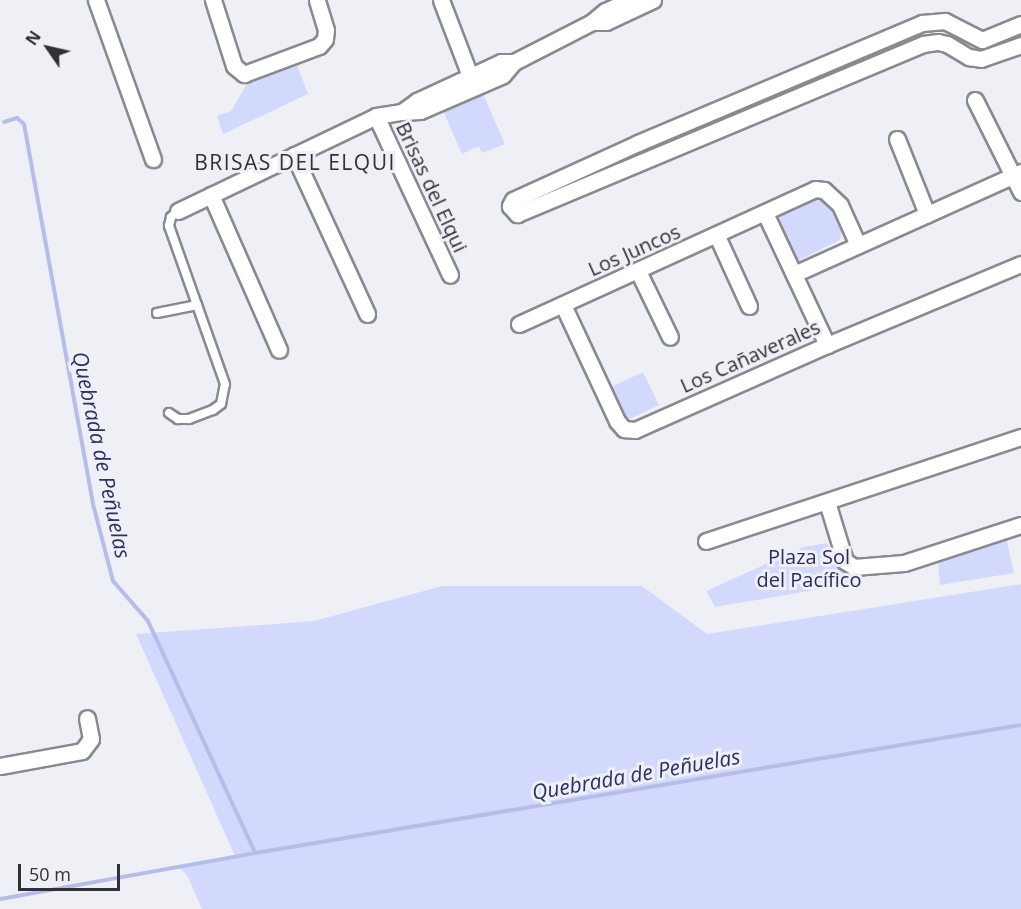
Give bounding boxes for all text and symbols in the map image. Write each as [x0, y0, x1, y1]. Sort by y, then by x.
north arrow [18, 18, 78, 78]
text: N [20, 26, 46, 49]
street label: Brisas del Elqui [391, 118, 473, 256]
district label: BRISAS DEL ELQUI [194, 149, 396, 175]
street label: Los Juncos [584, 219, 684, 281]
street label: Los Cañaverales [676, 314, 824, 398]
water label: Quebrada de Peñuelas [68, 349, 136, 561]
park label: Plaza Sol del Pacífico [757, 545, 861, 592]
water label: Quebrada de Peñuelas [530, 743, 742, 805]
scale bar [21, 852, 123, 890]
text: 50 m [29, 862, 71, 886]

